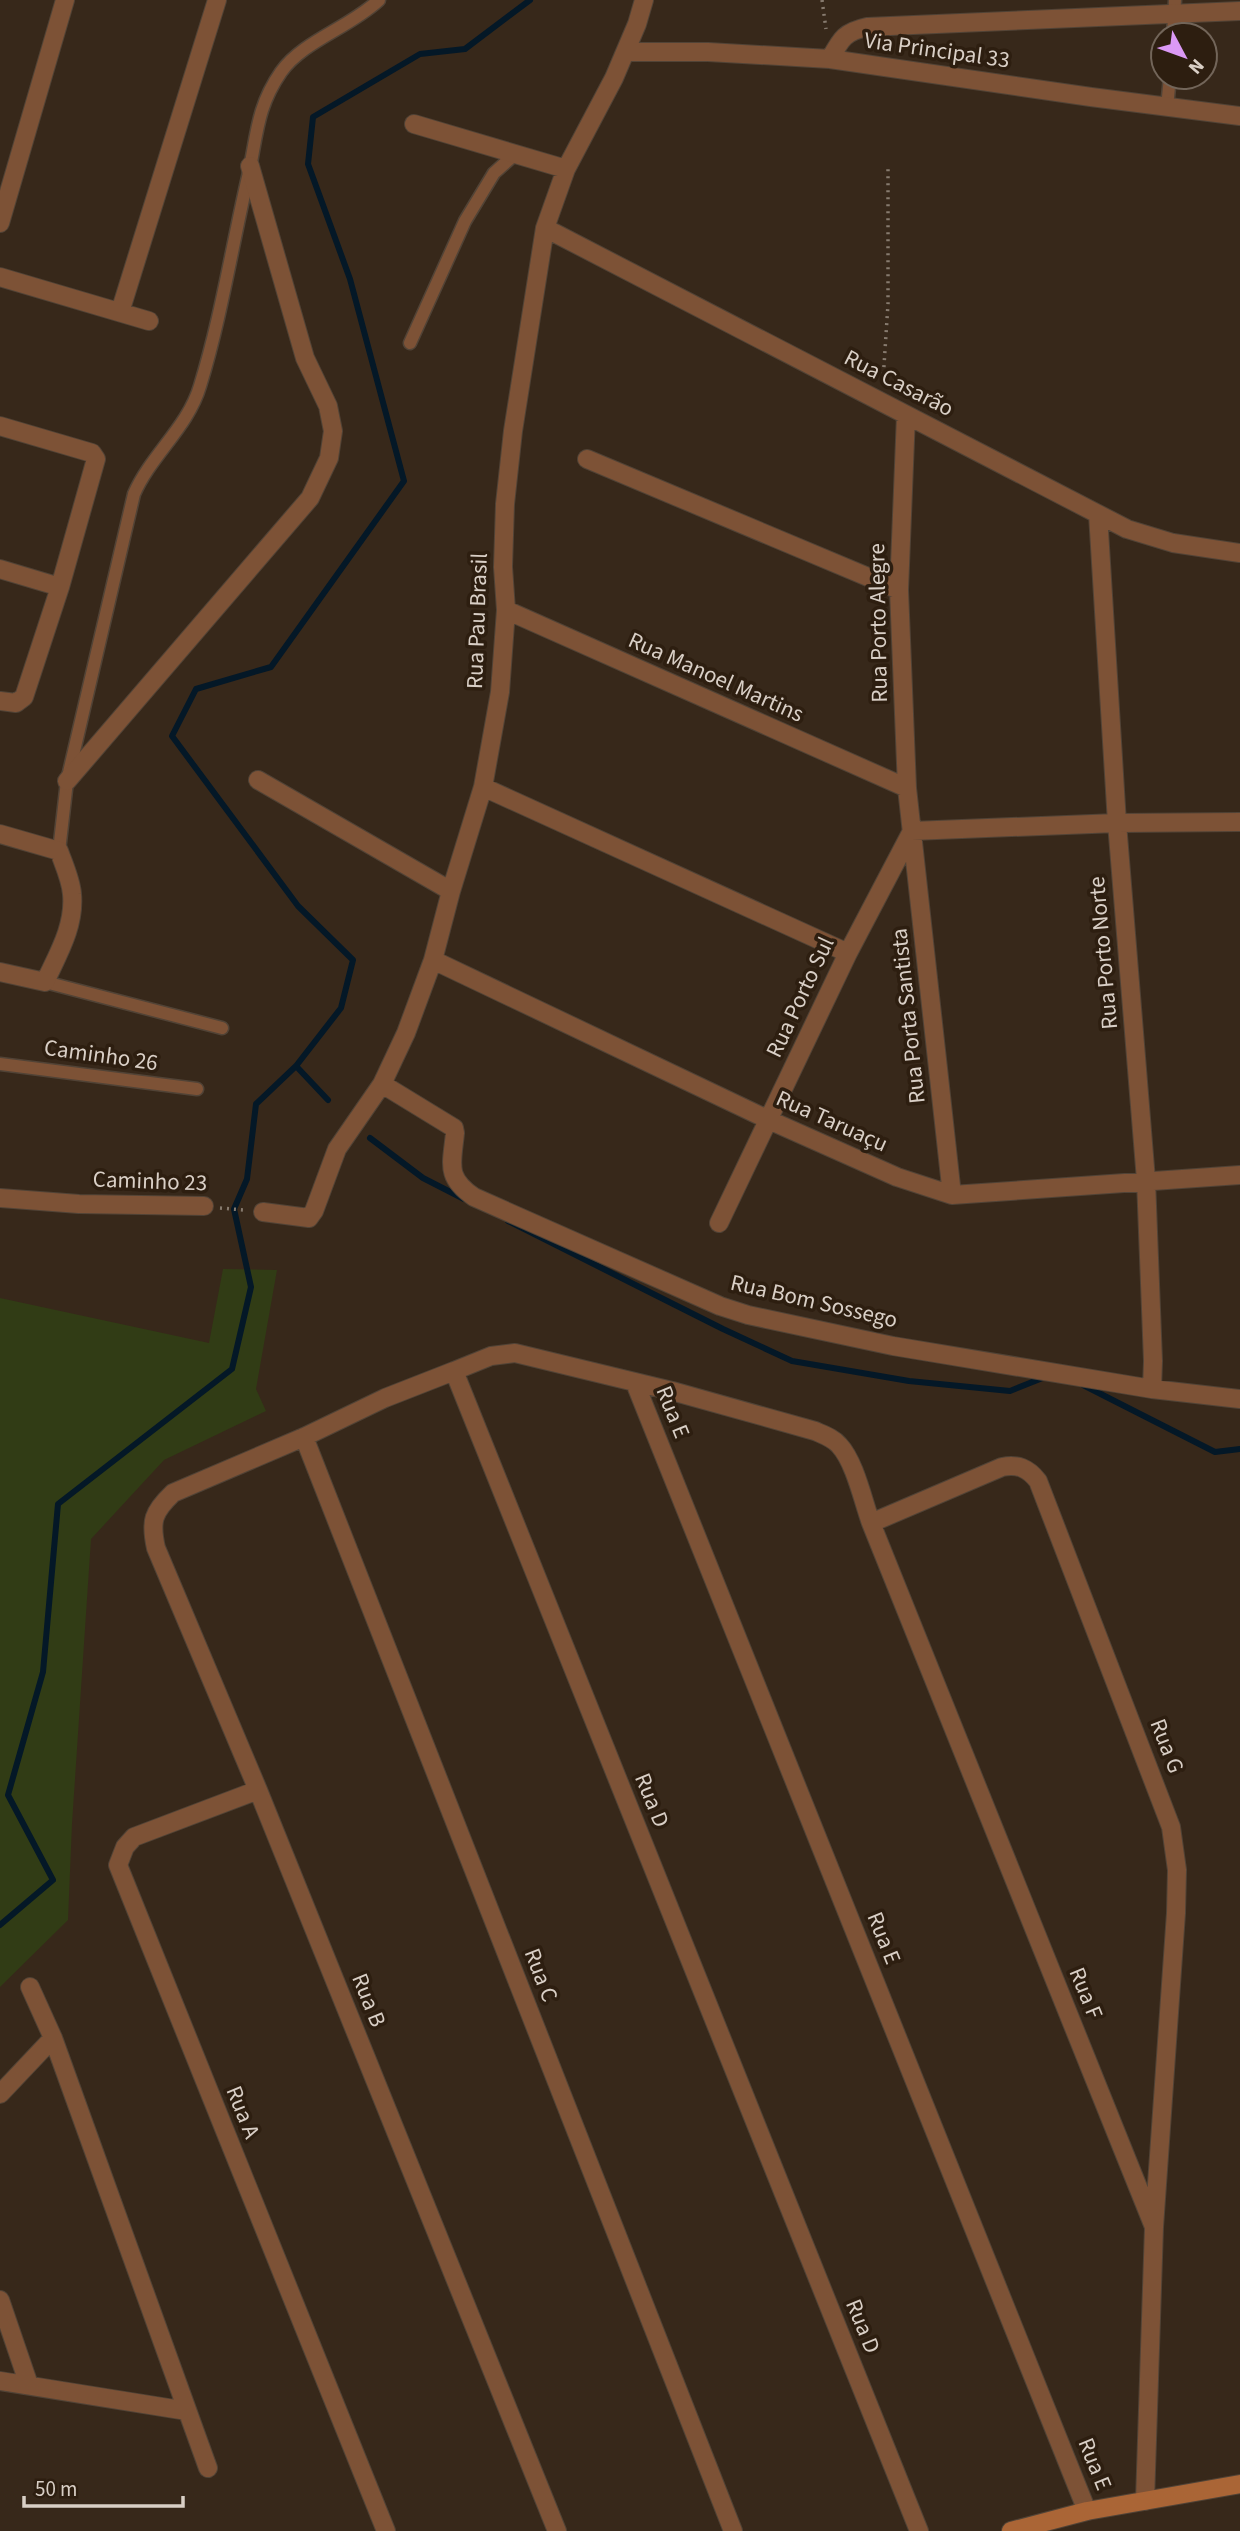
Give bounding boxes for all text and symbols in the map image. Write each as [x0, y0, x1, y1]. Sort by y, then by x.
north arrow [1149, 21, 1219, 91]
street label: Via Principal 33 [862, 23, 1012, 77]
text: N [1181, 53, 1210, 80]
street label: Rua Casarão [838, 341, 960, 425]
street label: Rua Porto Alegre [860, 543, 896, 703]
street label: Rua Pau Brasil [458, 552, 496, 690]
street label: Rua Manoel Martins [623, 623, 809, 731]
street label: Rua Porto Norte [1080, 875, 1126, 1031]
street label: Rua Porta Santista [882, 927, 934, 1105]
street label: Rua Porto Sul [758, 931, 842, 1063]
street label: Caminho 26 [42, 1031, 160, 1079]
street label: Rua Taruaçu [771, 1082, 893, 1160]
street label: Caminho 23 [92, 1163, 208, 1199]
street label: Rua Bom Sossego [727, 1266, 901, 1336]
street label: Rua E [648, 1381, 698, 1443]
street label: Rua G [1142, 1714, 1192, 1778]
street label: Rua D [626, 1768, 678, 1832]
street label: Rua E [859, 1907, 909, 1969]
street label: Rua C [516, 1943, 566, 2007]
street label: Rua F [1061, 1962, 1111, 2024]
street label: Rua B [343, 1968, 395, 2032]
street label: Rua A [218, 2081, 269, 2144]
street label: Rua D [837, 2294, 889, 2358]
street label: Rua E [1070, 2433, 1120, 2495]
scale bar [24, 2464, 184, 2508]
text: 50 m [35, 2474, 77, 2504]

